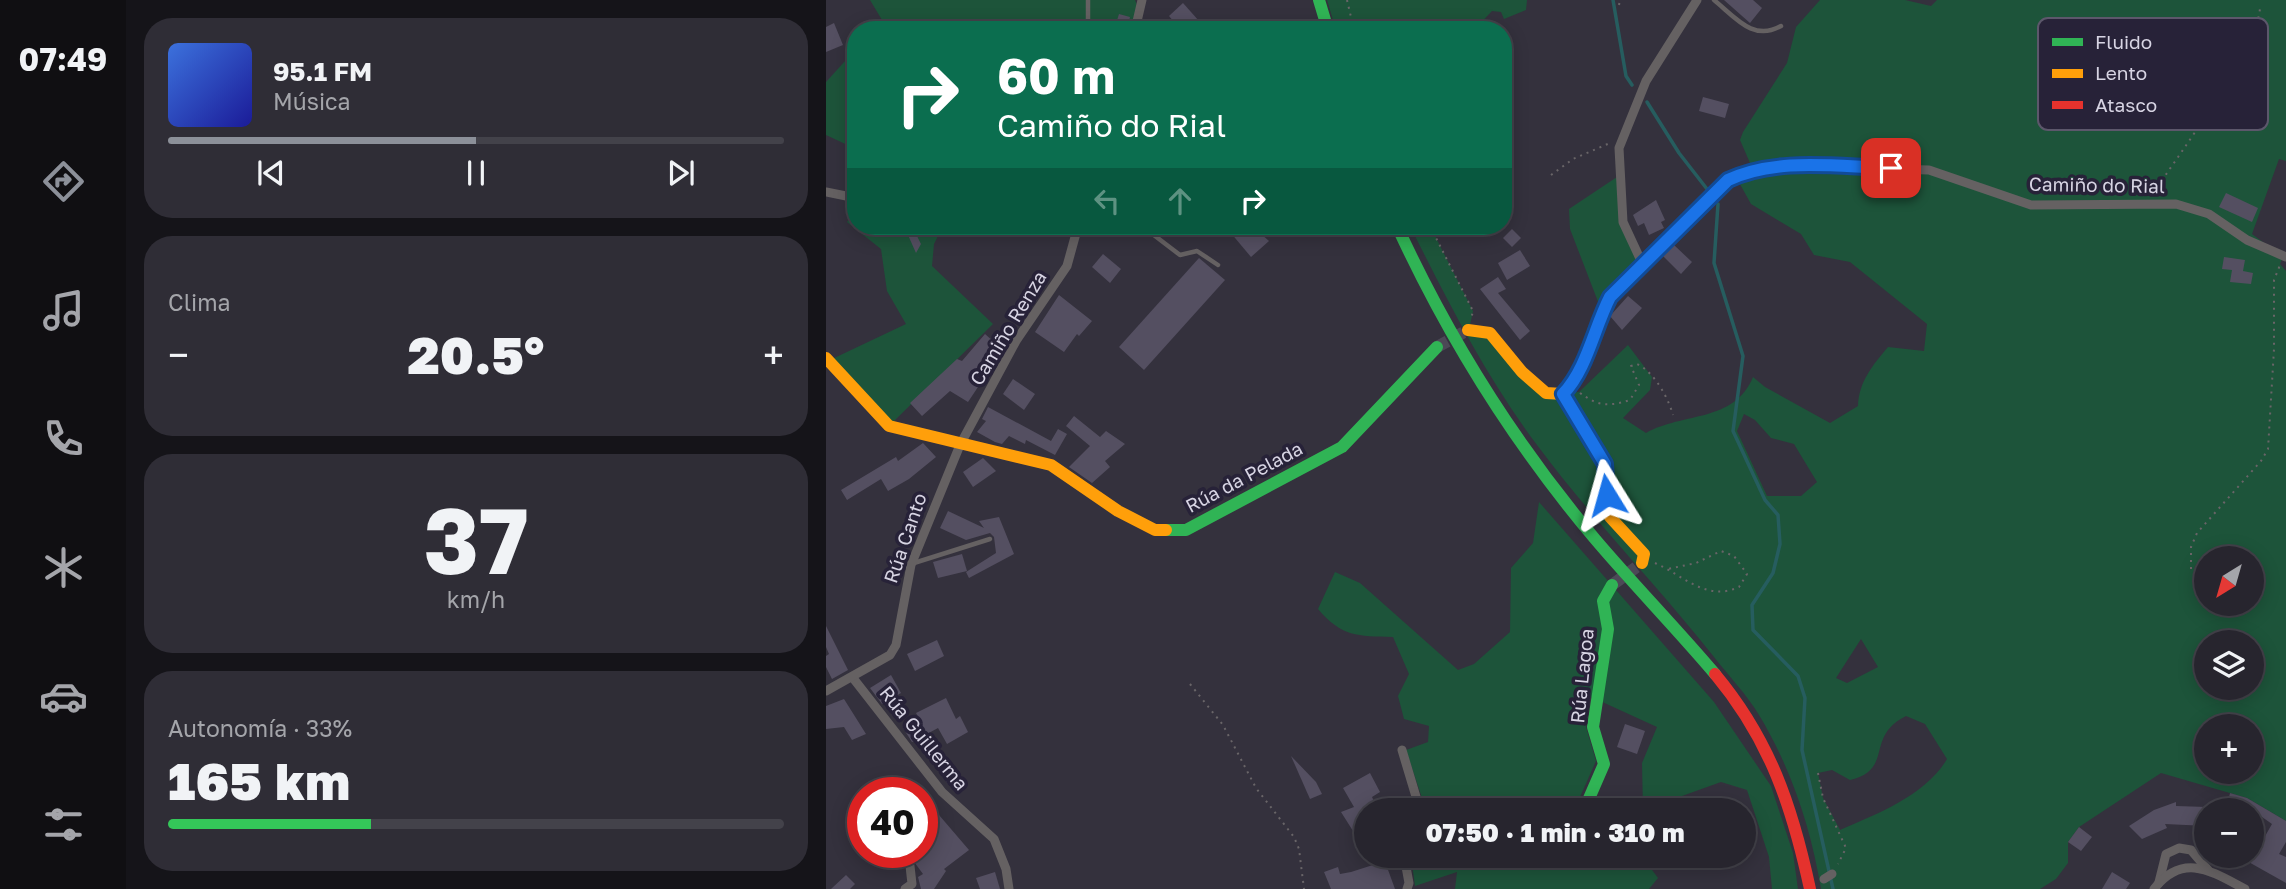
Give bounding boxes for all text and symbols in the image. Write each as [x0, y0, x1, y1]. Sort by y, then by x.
legend [2038, 18, 2268, 130]
text: Fluido [2095, 30, 2152, 53]
text: 07:49 [19, 40, 107, 78]
text: 60 m [997, 46, 1115, 105]
icon: right [882, 49, 973, 140]
text: 95.1 FM [273, 56, 372, 87]
text: Lento [2095, 61, 2147, 84]
text: Música [273, 87, 351, 115]
text: Atasco [2095, 93, 2157, 116]
text: Camiño do Rial [997, 106, 1226, 144]
pin [1861, 138, 1921, 198]
icon: arrive [1872, 149, 1910, 187]
icon: previous [252, 154, 290, 192]
icon: pause [457, 154, 495, 192]
icon: next [662, 154, 700, 192]
icon: directions [39, 157, 88, 206]
street label: Camiño do Rial [2029, 172, 2165, 197]
icon: left [1088, 182, 1126, 220]
icon: ahead [1161, 182, 1199, 220]
icon: right [1234, 182, 1272, 220]
street label: Camiño Renza [964, 266, 1051, 389]
icon: music [39, 286, 88, 335]
text: Clima [168, 288, 231, 316]
text: 20.5° [408, 323, 544, 385]
text: − [168, 332, 189, 377]
text: + [763, 332, 784, 377]
icon: phone [39, 414, 88, 463]
street label: Rúa da Pelada [1181, 436, 1306, 517]
position arrow [1570, 458, 1644, 532]
text: 37 [423, 485, 529, 594]
street label: Rúa Canto [878, 490, 931, 586]
icon: climate [39, 543, 88, 592]
north arrow [2194, 546, 2264, 616]
map controls [2194, 546, 2264, 868]
text: km/h [447, 585, 505, 613]
street label: Rúa Lagoa [1565, 627, 1598, 724]
button: layers [2194, 630, 2264, 700]
icon: car [39, 672, 88, 721]
street label: Rúa Guillerma [875, 681, 973, 794]
text: Autonomía · 33% [168, 714, 352, 742]
button: + [2194, 714, 2264, 784]
text: 165 km [168, 749, 350, 811]
speed limit sign: 40 [847, 777, 938, 868]
button: − [2194, 798, 2264, 868]
icon: filters [39, 800, 88, 849]
text: 07:50 · 1 min · 310 m [1425, 817, 1685, 848]

